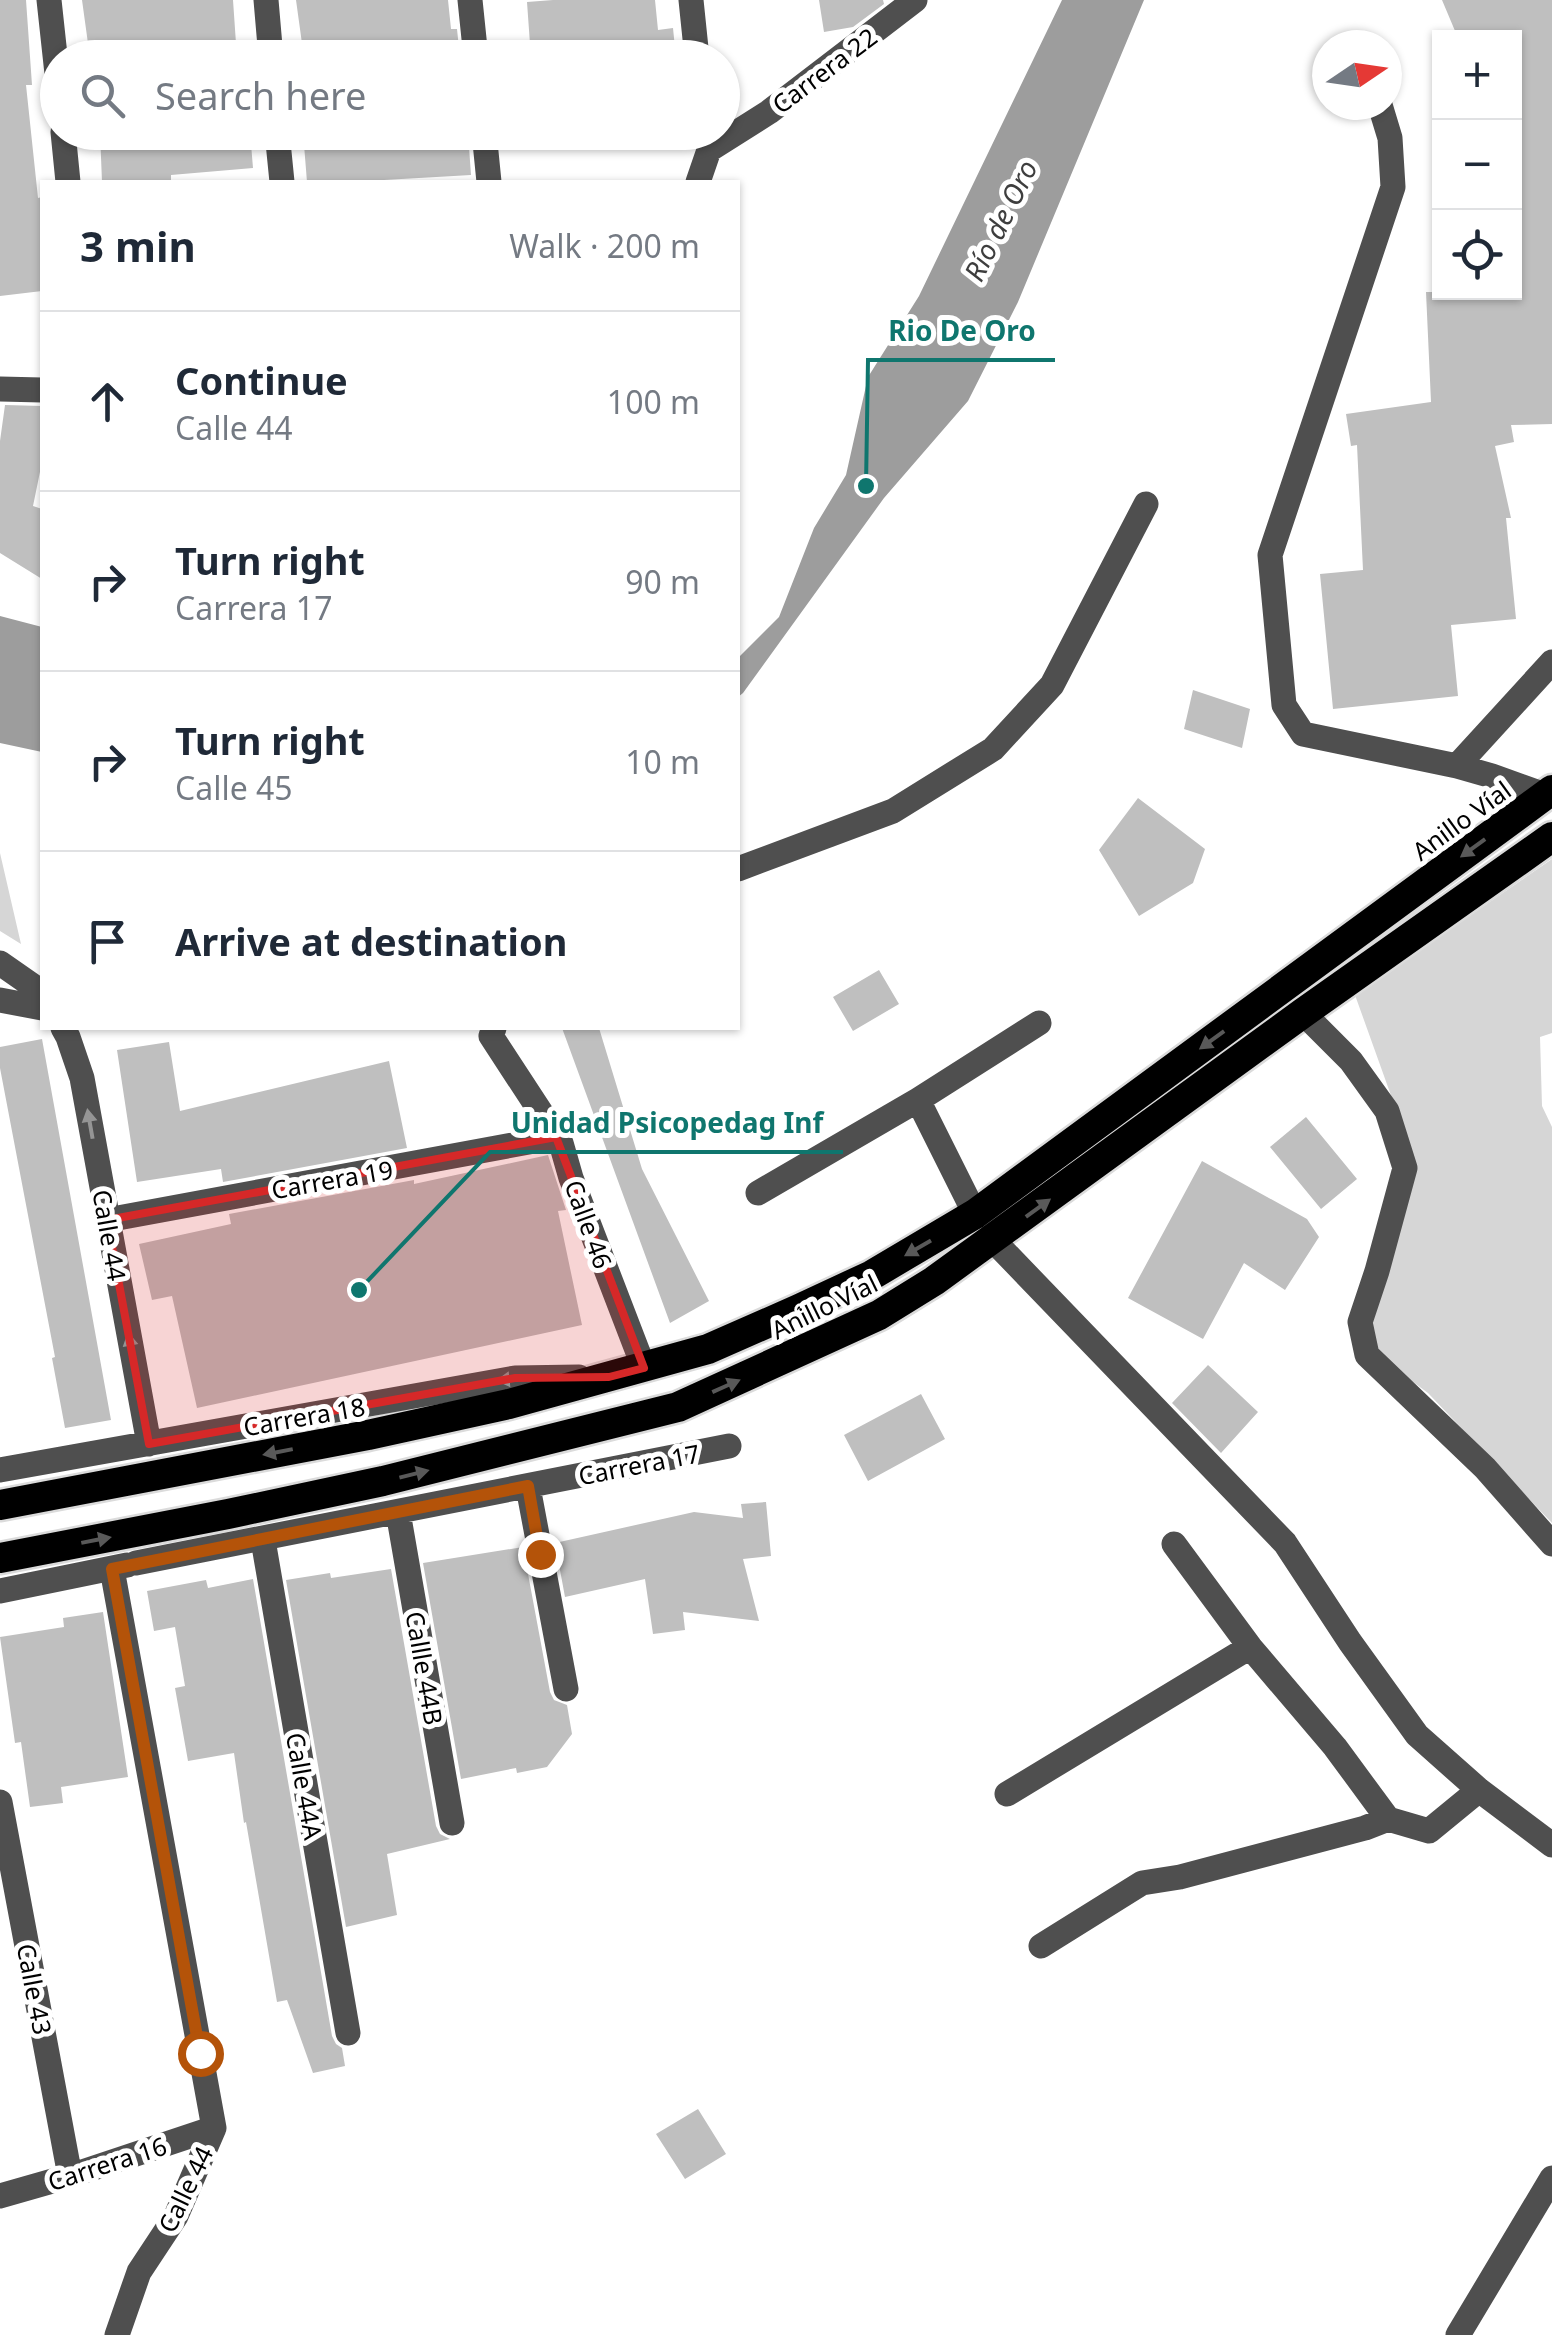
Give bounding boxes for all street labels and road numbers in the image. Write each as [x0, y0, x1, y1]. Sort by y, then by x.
street label: Carrera 22 [765, 19, 883, 121]
street label: Anillo Víal [1405, 773, 1517, 867]
street label: Carrera 19 [268, 1152, 396, 1206]
street label: Calle 46 [557, 1175, 621, 1273]
street label: Calle 44 [85, 1187, 135, 1283]
street label: Anillo Víal [765, 1266, 883, 1346]
street label: Carrera 18 [240, 1389, 368, 1443]
street label: Carrera 17 [575, 1436, 703, 1492]
street label: Callle 44B [398, 1609, 452, 1727]
street label: Calle 44A [279, 1730, 331, 1842]
street label: Calle 43 [10, 1941, 60, 2037]
street label: Carrera 16 [43, 2128, 171, 2198]
street label: Calle 44 [150, 2140, 220, 2238]

